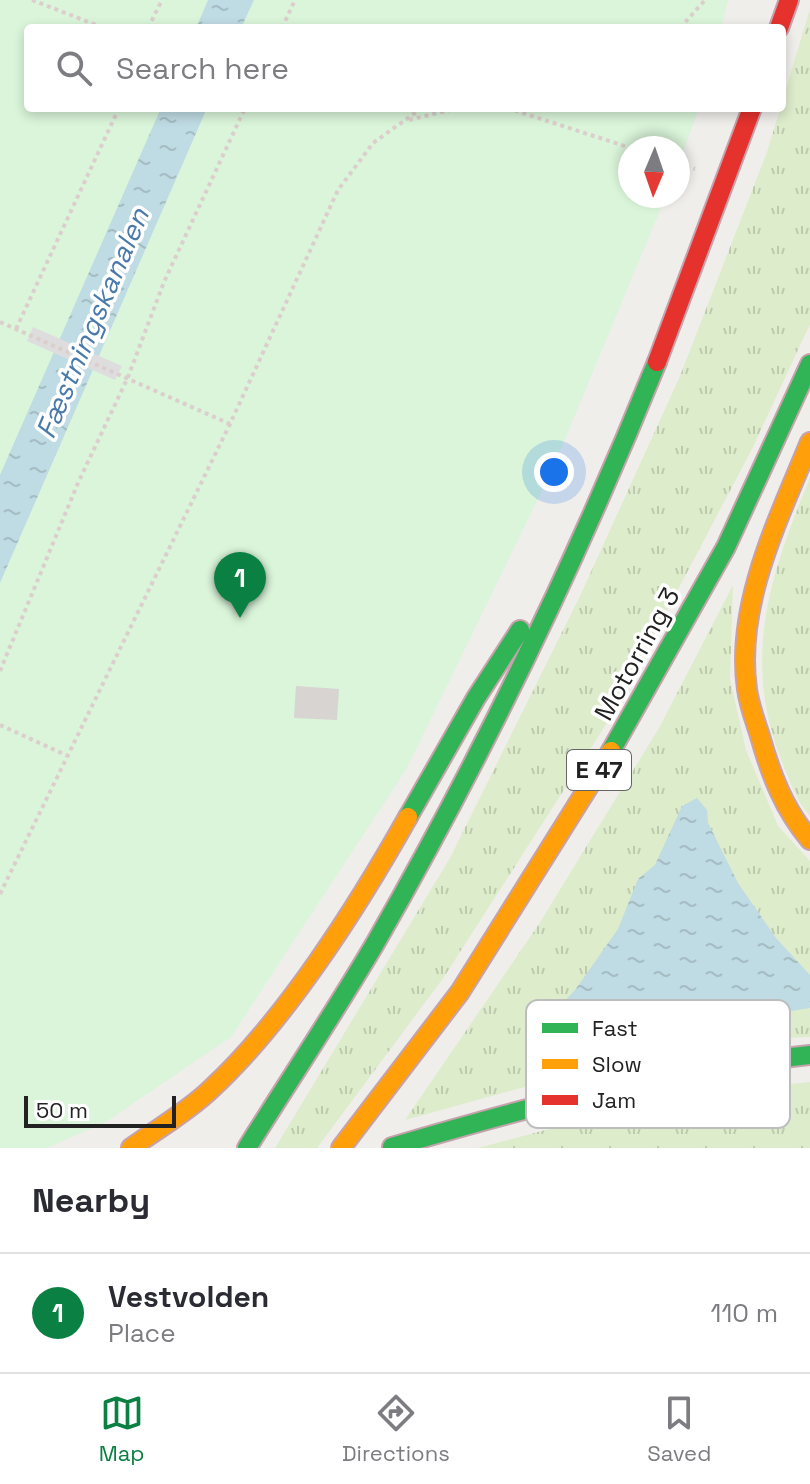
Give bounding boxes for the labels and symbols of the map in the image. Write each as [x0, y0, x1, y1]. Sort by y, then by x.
north arrow [618, 136, 690, 208]
water label: Fæstningskanalen [27, 202, 157, 444]
your location [534, 452, 574, 492]
pin: 1 [214, 552, 266, 618]
street label: Motorring 3 [587, 582, 687, 726]
road number: E 47 [567, 750, 631, 790]
legend [526, 1000, 790, 1128]
text: Fast [592, 1014, 638, 1042]
text: Slow [592, 1050, 642, 1078]
text: Jam [592, 1086, 636, 1114]
scale bar [24, 1092, 176, 1128]

